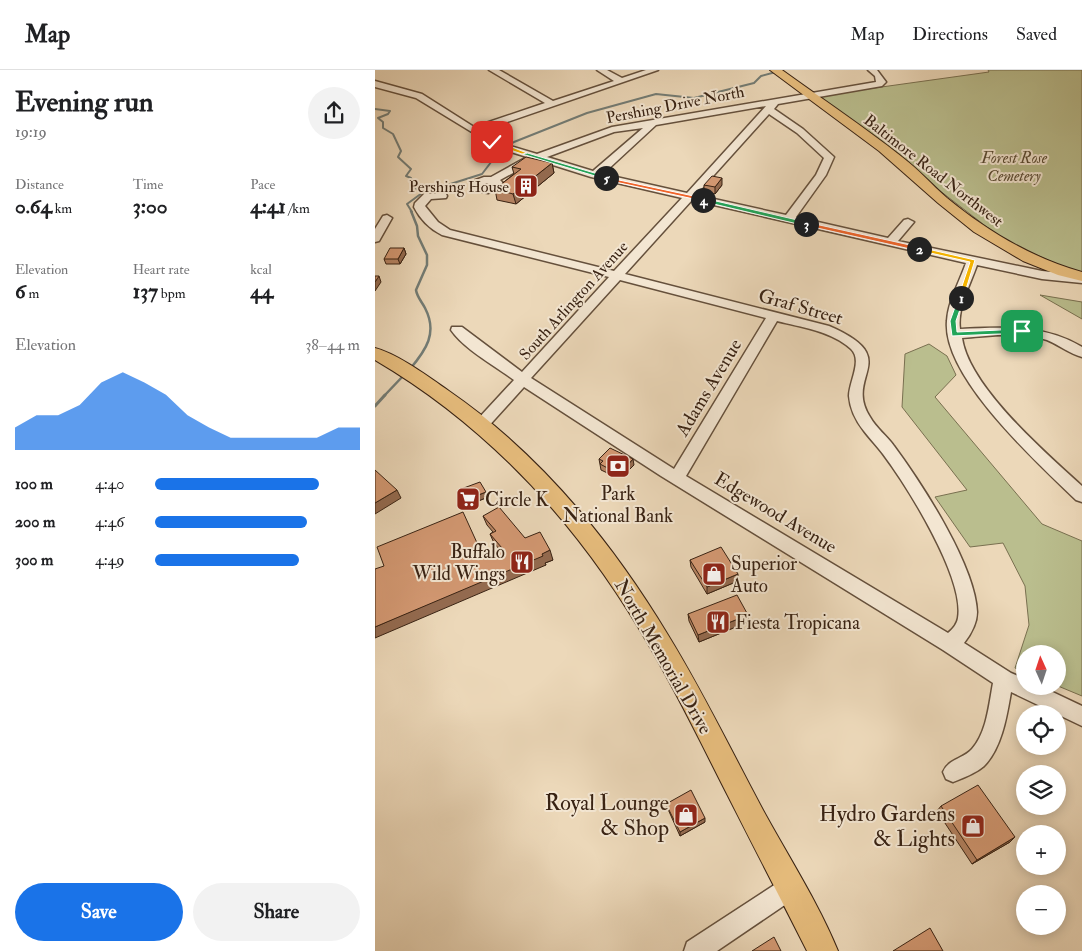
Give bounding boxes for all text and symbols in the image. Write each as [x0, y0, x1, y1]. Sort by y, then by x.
text: Map [25, 19, 70, 50]
text: Map [851, 23, 884, 46]
text: Directions [912, 23, 988, 46]
text: Saved [1016, 23, 1057, 46]
street label: Pershing Drive North [604, 82, 747, 128]
text: Evening run [15, 85, 153, 120]
button: share [308, 87, 360, 139]
street label: Baltimore Road Northwest [860, 110, 1007, 231]
pin [471, 121, 513, 163]
text: 19:19 [15, 122, 47, 142]
icon: check [478, 128, 506, 156]
park label: Forest Rose Cemetery [980, 148, 1048, 186]
pin: 5 [593, 166, 619, 190]
text: 5 [603, 170, 610, 187]
building icon: Pershing House [513, 173, 539, 199]
text: Distance [15, 176, 64, 193]
text: Time [133, 176, 163, 193]
text: Pace [250, 176, 275, 193]
place label: Pershing House [409, 177, 509, 197]
pin: 4 [691, 188, 715, 212]
text: 4 [700, 192, 707, 209]
text: 0.64 [15, 193, 52, 220]
text: 3:00 [133, 193, 167, 220]
text: 4:41 [250, 193, 286, 220]
text: km [52, 200, 72, 217]
text: /km [286, 200, 310, 217]
pin: 3 [793, 212, 819, 236]
text: 3 [804, 216, 809, 233]
pin: 2 [907, 236, 931, 262]
street label: South Arlington Avenue [515, 237, 633, 364]
text: 2 [916, 241, 923, 258]
text: Elevation [15, 261, 68, 278]
text: Heart rate [133, 261, 190, 278]
text: kcal [250, 261, 272, 278]
text: 6 [15, 278, 26, 305]
text: 137 [133, 278, 158, 305]
text: 44 [250, 278, 273, 305]
street label: Graf Street [756, 283, 846, 330]
text: m [26, 285, 39, 302]
text: bpm [158, 285, 186, 302]
pin: 1 [949, 286, 973, 310]
text: 1 [959, 290, 964, 307]
pin [1001, 310, 1043, 352]
icon: arrive [1008, 317, 1036, 345]
street label: Adams Avenue [670, 334, 747, 441]
text: Elevation [15, 335, 76, 355]
text: 38–44 m [305, 335, 360, 355]
bank icon: Park National Bank [605, 453, 631, 479]
street label: Edgewood Avenue [710, 467, 841, 559]
text: 100 m [15, 474, 53, 494]
text: 4:40 [95, 474, 124, 494]
place label: Park National Bank [563, 482, 673, 528]
supermarket icon: Circle K [455, 486, 481, 512]
place label: Circle K [485, 488, 549, 512]
text: 200 m [15, 512, 55, 532]
text: 4:46 [95, 512, 124, 532]
place label: Buffalo Wild Wings [411, 540, 505, 586]
restaurant icon: Buffalo Wild Wings [509, 549, 535, 575]
text: 300 m [15, 550, 53, 570]
text: 4:49 [95, 550, 124, 570]
place label: Superior Auto [730, 552, 797, 598]
shop icon: Superior Auto [701, 561, 727, 587]
street label: North Memorial Drive [609, 575, 717, 738]
restaurant icon: Fiesta Tropicana [705, 609, 731, 635]
place label: Fiesta Tropicana [735, 611, 860, 636]
north arrow [1016, 645, 1066, 695]
map controls [1016, 645, 1066, 935]
button: locate [1016, 705, 1066, 755]
button: layers [1016, 765, 1066, 815]
place label: Royal Lounge & Shop [545, 789, 669, 843]
place label: Hydro Gardens & Lights [819, 800, 955, 853]
shop icon: Royal Lounge & Shop [673, 802, 699, 828]
shop icon: Hydro Gardens & Lights [960, 813, 986, 839]
button: + [1016, 825, 1066, 875]
button: Save [15, 883, 183, 941]
button: Share [193, 883, 360, 941]
button: − [1016, 885, 1066, 935]

